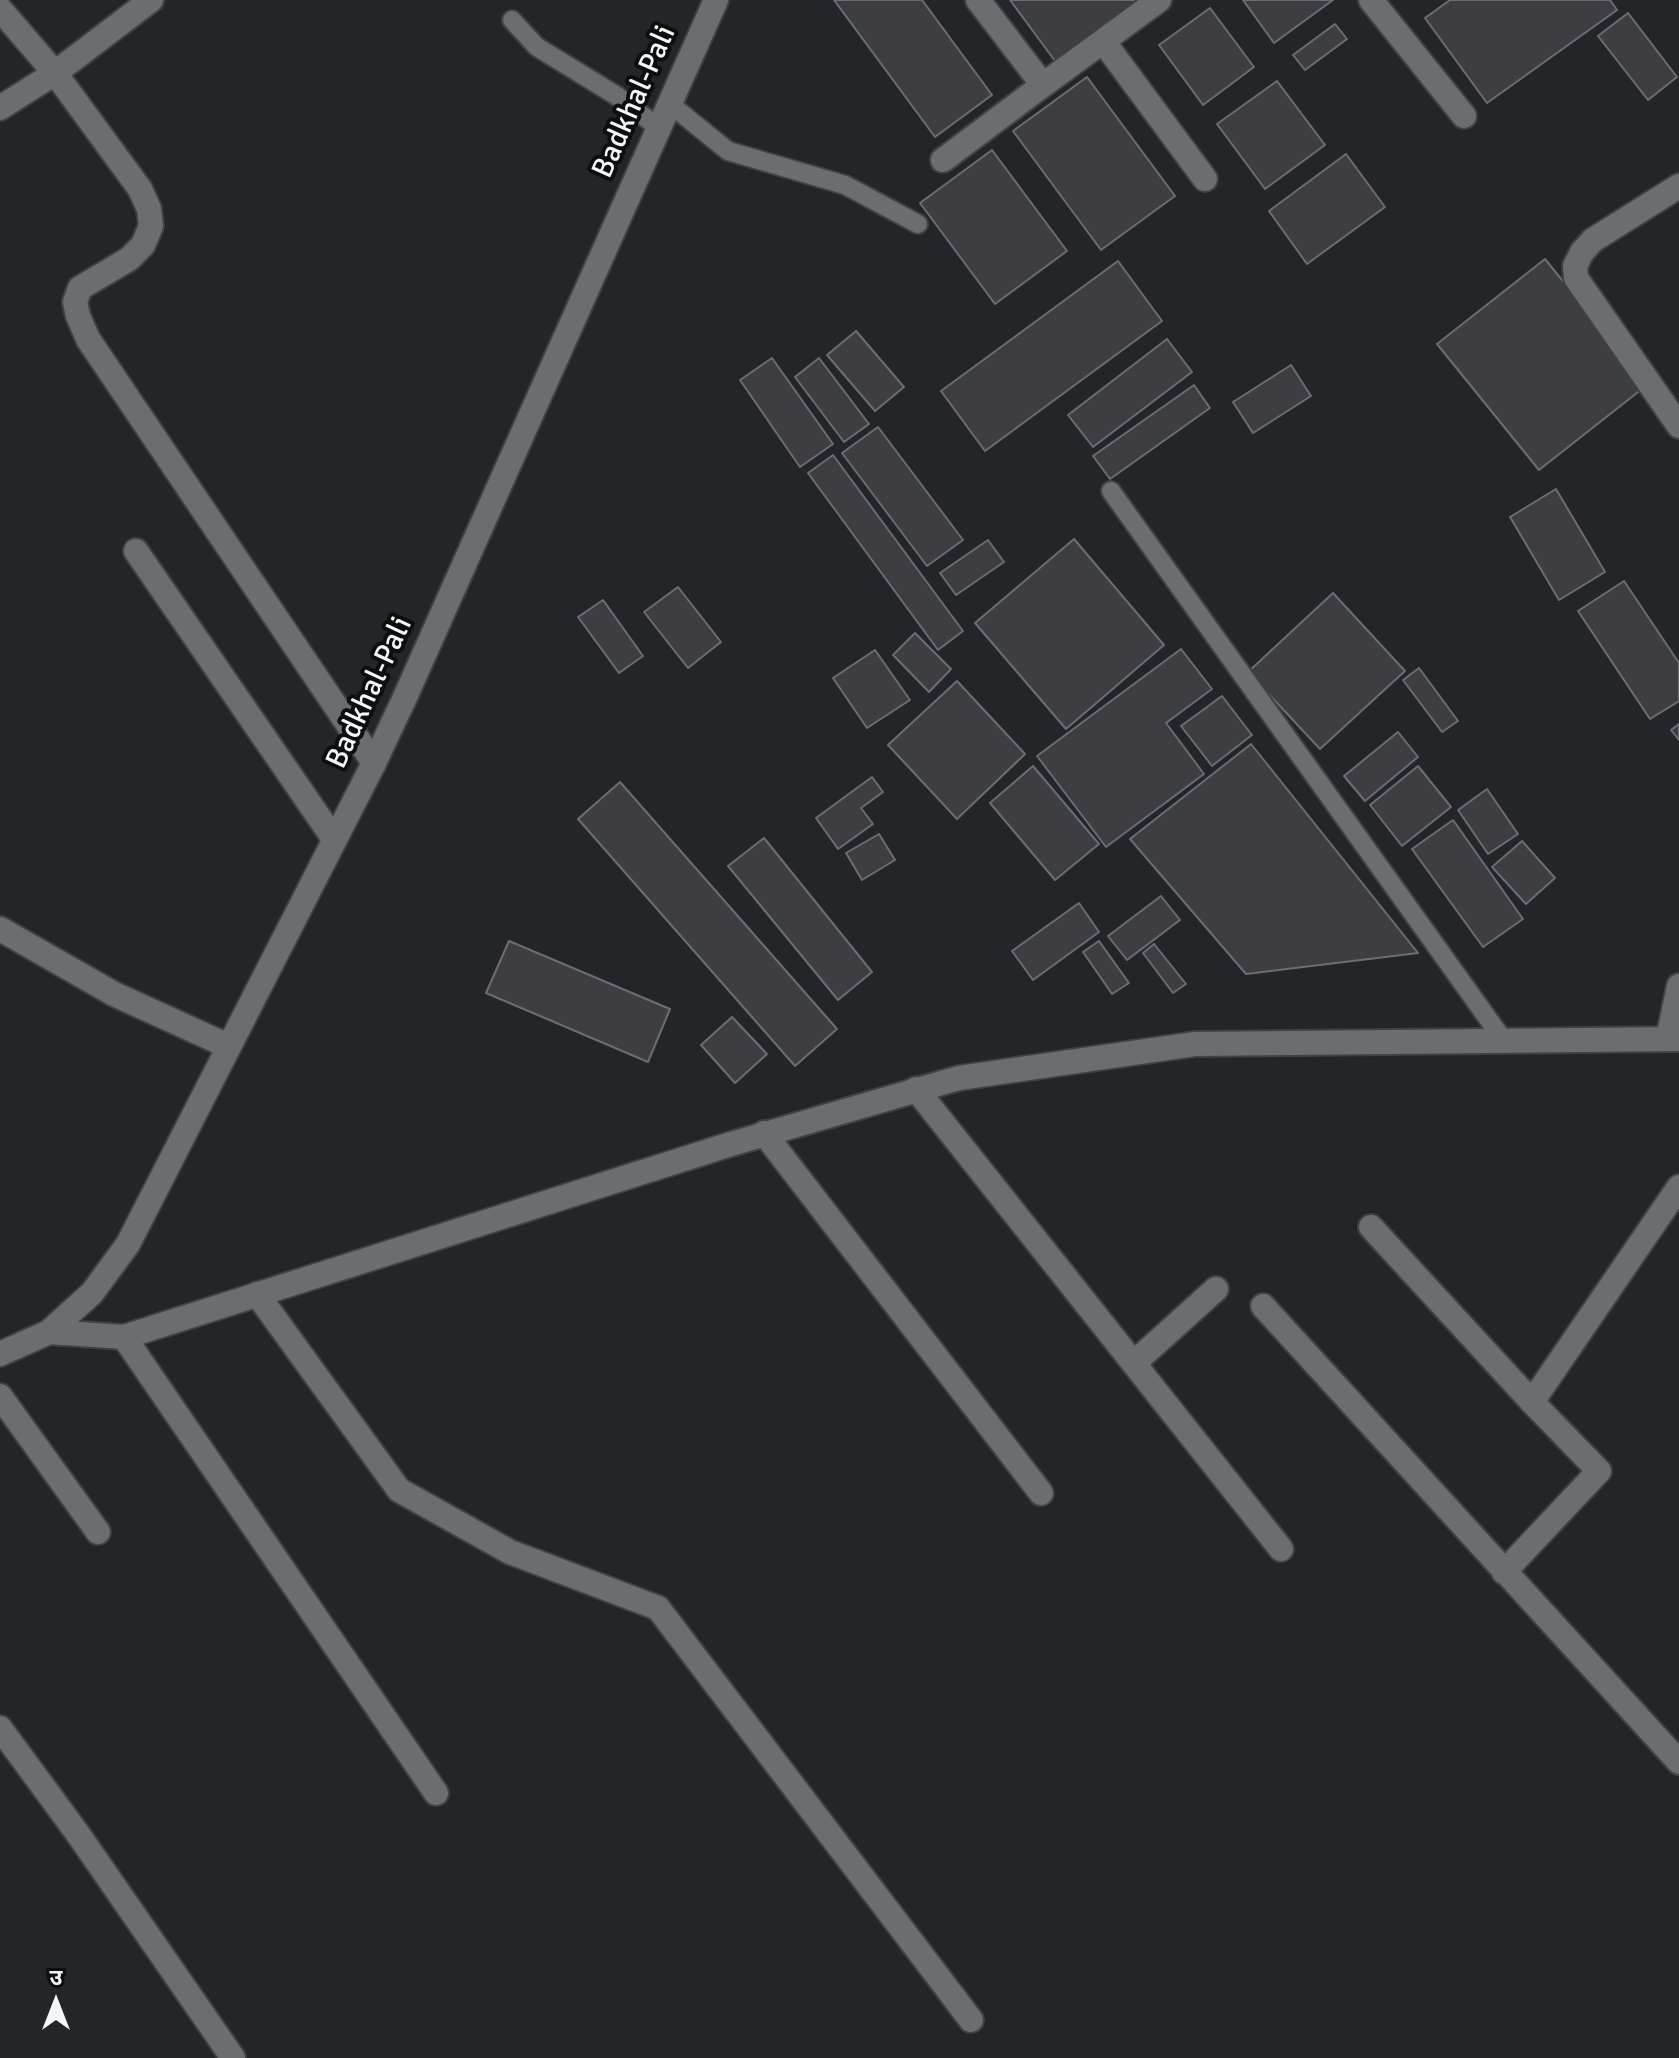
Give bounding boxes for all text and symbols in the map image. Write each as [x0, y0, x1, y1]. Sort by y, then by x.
street label: Badkhal-Pali [585, 20, 685, 184]
street label: Badkhal-Pali [319, 611, 421, 775]
north arrow [16, 1962, 96, 2042]
text: उ [50, 1964, 62, 1991]

